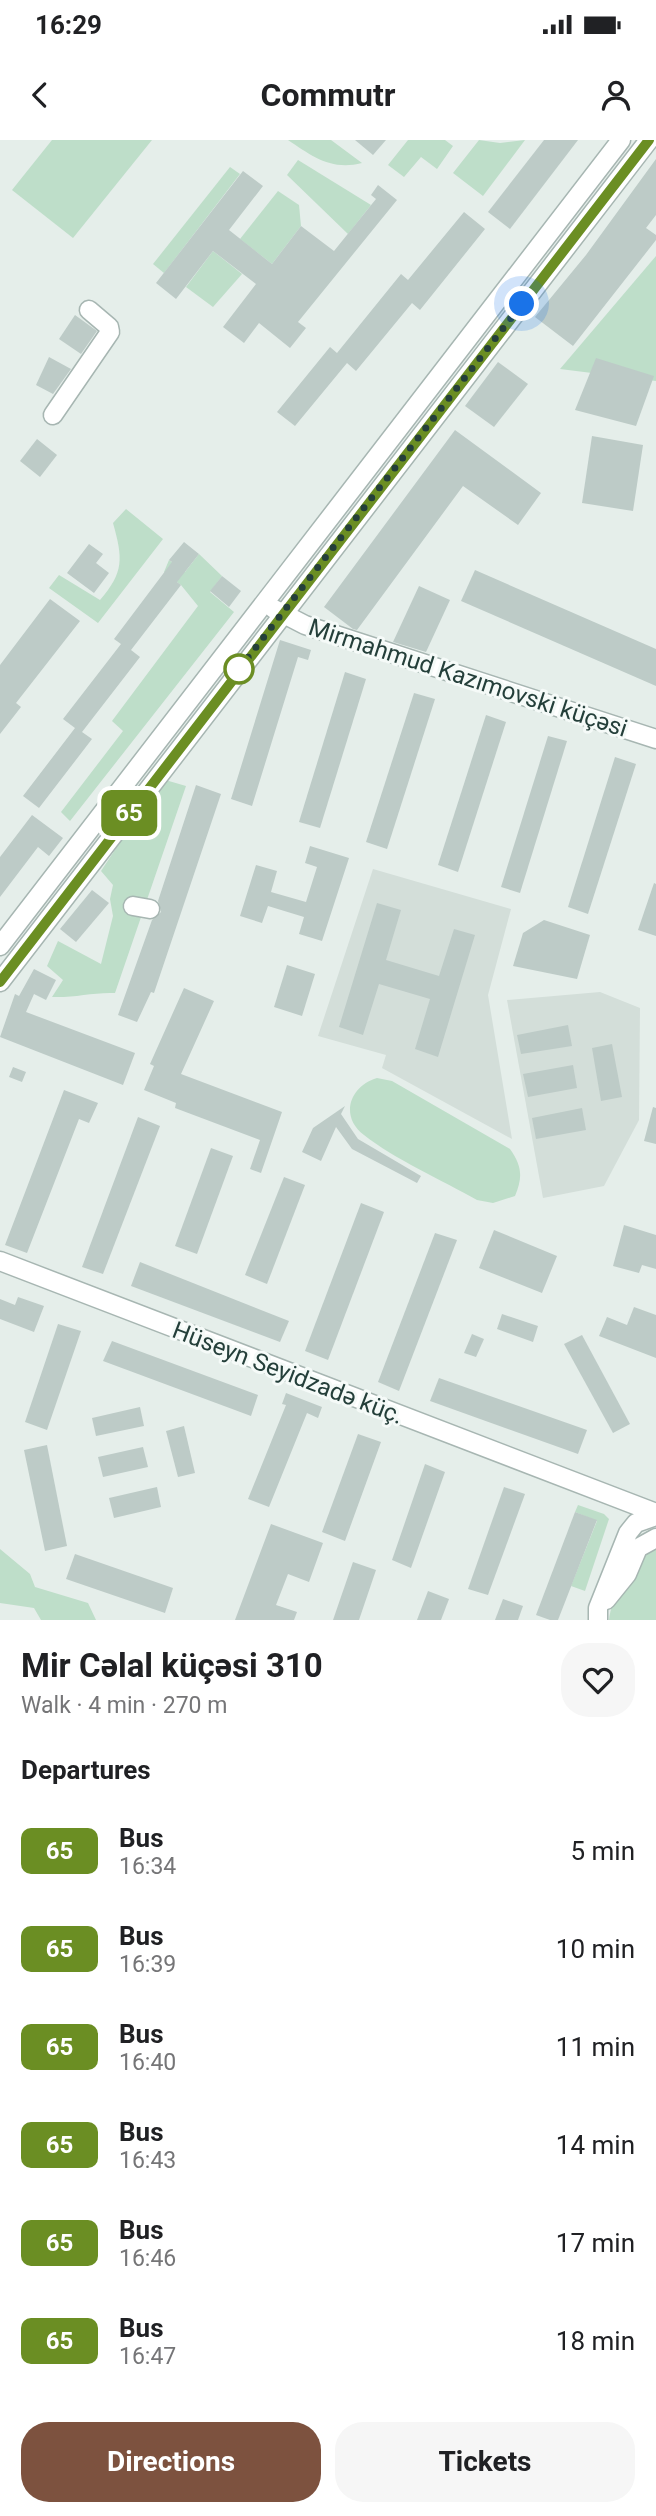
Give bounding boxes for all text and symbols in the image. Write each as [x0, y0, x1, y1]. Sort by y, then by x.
text: 16:29 [35, 10, 102, 40]
icon: back [21, 76, 59, 114]
text: Commutr [261, 76, 395, 114]
icon: person [597, 76, 635, 114]
your location [504, 286, 539, 321]
street label: Mirmahmud Kazımovski küçəsi [305, 613, 631, 743]
unlabelled marker [224, 654, 254, 684]
line badge: 65 [97, 790, 160, 836]
text: 65 [115, 799, 143, 827]
street label: Hüseyn Seyidzadə küç. [169, 1316, 407, 1430]
button: heart [561, 1643, 635, 1717]
text: Mir Cəlal küçəsi 310 [21, 1646, 323, 1685]
text: Walk · 4 min · 270 m [21, 1692, 227, 1719]
text: Departures [21, 1755, 151, 1785]
text: Bus [119, 1823, 164, 1853]
text: 5 min [570, 1836, 635, 1866]
text: 65 [46, 1837, 73, 1865]
text: 16:34 [119, 1853, 176, 1880]
text: Bus [119, 1921, 164, 1951]
text: 10 min [556, 1934, 635, 1964]
text: 65 [46, 1935, 73, 1963]
text: 16:39 [119, 1951, 176, 1978]
text: Bus [119, 2019, 164, 2049]
text: 11 min [556, 2032, 635, 2062]
text: 65 [46, 2033, 73, 2061]
text: 16:40 [119, 2049, 176, 2076]
text: Bus [119, 2117, 164, 2147]
text: 14 min [556, 2130, 635, 2160]
text: 65 [46, 2131, 73, 2159]
text: 16:43 [119, 2147, 176, 2174]
text: Bus [119, 2215, 164, 2245]
text: 17 min [556, 2228, 635, 2258]
text: 65 [46, 2229, 73, 2257]
text: 16:46 [119, 2245, 176, 2272]
text: Bus [119, 2313, 164, 2343]
text: 18 min [556, 2326, 635, 2356]
text: 65 [46, 2327, 73, 2355]
text: 16:47 [119, 2343, 176, 2370]
button: Directions [21, 2422, 321, 2502]
button: Tickets [335, 2422, 635, 2502]

